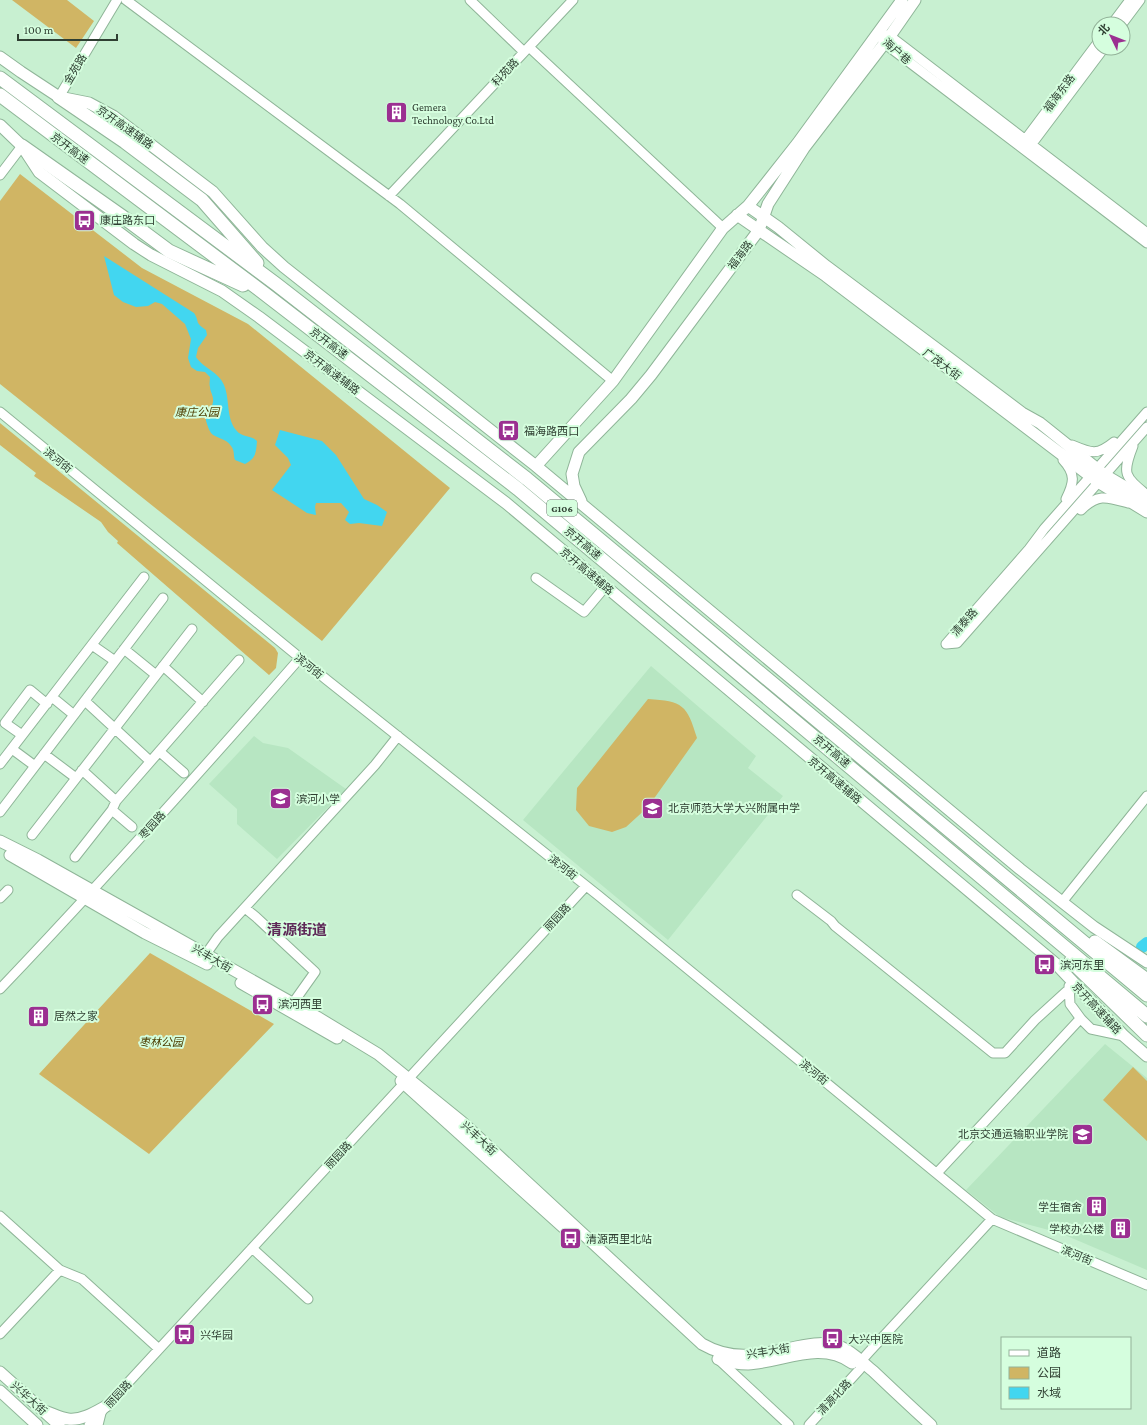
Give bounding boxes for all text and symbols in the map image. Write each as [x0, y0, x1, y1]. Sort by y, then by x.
scale bar [18, 16, 117, 42]
north arrow [1091, 16, 1131, 56]
text: 北 [1096, 21, 1112, 37]
text: 100 m [24, 23, 54, 37]
street label: 海户巷 [881, 36, 913, 66]
street label: 金苑路 [61, 52, 89, 86]
street label: 科苑路 [489, 56, 521, 88]
street label: 福海东路 [1041, 72, 1077, 114]
building icon: Gemera Technology Co.Ltd [384, 100, 410, 126]
place label: Gemera Technology Co.Ltd [412, 101, 494, 127]
street label: 京开高速辅路 [95, 103, 155, 151]
street label: 京开高速 [49, 130, 91, 166]
bus stop icon: 康庄路东口 [71, 207, 97, 233]
place label: 康庄路东口 [100, 214, 155, 226]
street label: 福海路 [725, 238, 755, 272]
street label: 京开高速 [308, 325, 350, 361]
street label: 广茂大街 [921, 346, 963, 382]
street label: 京开高速辅路 [302, 347, 362, 397]
park label: 康庄公园 [175, 406, 221, 418]
bus stop icon: 福海路西口 [495, 418, 521, 444]
place label: 福海路西口 [524, 425, 579, 437]
street label: 滨河街 [41, 445, 75, 475]
road number: G106 [547, 500, 577, 516]
street label: 京开高速 [562, 524, 604, 562]
street label: 京开高速辅路 [558, 545, 616, 597]
street label: 清泰路 [949, 606, 979, 638]
street label: 滨河街 [292, 651, 326, 681]
street label: 京开高速 [811, 732, 853, 770]
street label: 京开高速辅路 [806, 754, 864, 806]
school or university icon: 滨河小学 [268, 786, 294, 812]
place label: 滨河小学 [296, 793, 340, 805]
school or university icon: 北京师范大学大兴附属中学 [640, 795, 666, 821]
place label: 北京师范大学大兴附属中学 [668, 802, 800, 814]
street label: 枣园路 [137, 809, 167, 841]
street label: 滨河街 [546, 852, 580, 882]
street label: 丽园路 [541, 901, 573, 933]
district label: 清源街道 [267, 922, 327, 938]
street label: 兴丰大街 [190, 942, 234, 974]
bus stop icon: 滨河东里 [1032, 952, 1058, 978]
place label: 滨河东里 [1060, 959, 1104, 971]
street label: 京开高速辅路 [1070, 980, 1124, 1036]
bus stop icon: 滨河西里 [249, 991, 275, 1017]
place label: 滨河西里 [278, 998, 322, 1010]
building icon: 居然之家 [25, 1003, 51, 1029]
place label: 居然之家 [54, 1010, 98, 1022]
park label: 枣林公园 [139, 1036, 185, 1048]
street label: 滨河街 [797, 1057, 831, 1087]
street label: 兴丰大街 [459, 1119, 499, 1157]
school or university icon: 北京交通运输职业学院 [1070, 1121, 1096, 1147]
place label: 北京交通运输职业学院 [958, 1128, 1068, 1140]
street label: 丽园路 [322, 1139, 354, 1171]
building icon: 学生宿舍 [1084, 1194, 1110, 1220]
place label: 学生宿舍 [1038, 1201, 1082, 1213]
building icon: 学校办公楼 [1107, 1216, 1133, 1242]
place label: 学校办公楼 [1049, 1223, 1104, 1235]
bus stop icon: 清源西里北站 [558, 1226, 584, 1252]
place label: 清源西里北站 [586, 1233, 652, 1245]
street label: 滨河街 [1059, 1243, 1095, 1267]
bus stop icon: 兴华园 [171, 1322, 197, 1348]
bus stop icon: 大兴中医院 [819, 1326, 845, 1352]
place label: 兴华园 [200, 1329, 233, 1341]
place label: 大兴中医院 [848, 1333, 903, 1345]
legend [1001, 1337, 1131, 1409]
street label: 兴丰大街 [745, 1342, 791, 1360]
text: 道路 [1037, 1346, 1061, 1360]
text: 公园 [1037, 1366, 1061, 1380]
street label: 清源北路 [815, 1377, 853, 1417]
street label: 丽园路 [102, 1378, 134, 1410]
street label: 兴华大街 [9, 1379, 49, 1417]
text: 水域 [1037, 1386, 1061, 1400]

